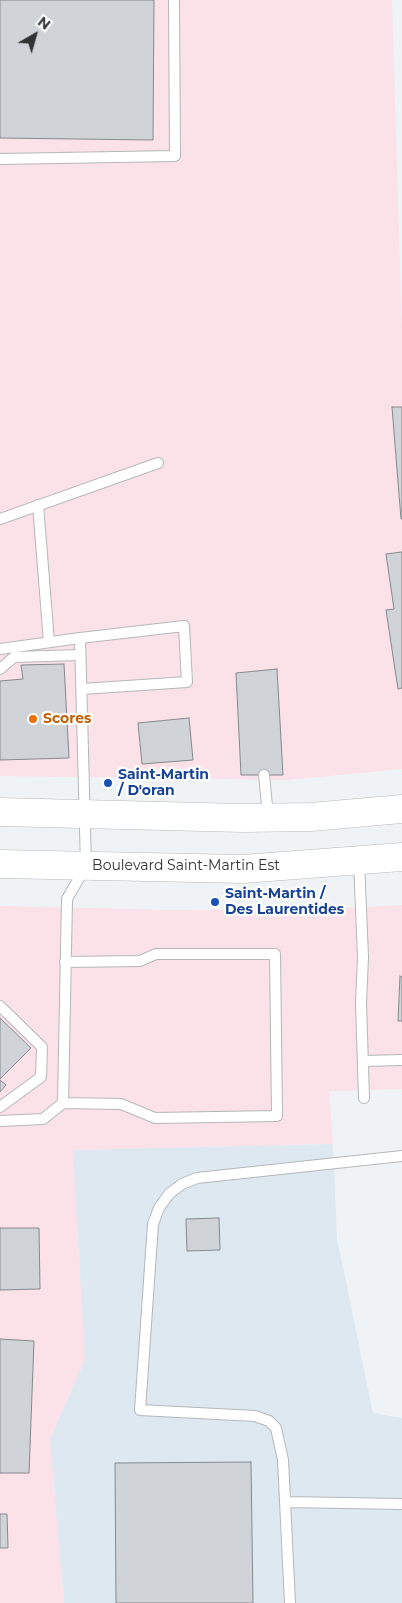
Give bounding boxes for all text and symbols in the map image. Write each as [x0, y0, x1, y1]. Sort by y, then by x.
north arrow [10, 10, 60, 60]
text: N [34, 13, 54, 34]
place label: Scores [43, 711, 91, 727]
marker: Scores [27, 713, 39, 725]
place label: Saint-Martin / D'oran [118, 767, 209, 800]
marker: Saint-Martin / D'oran [102, 777, 114, 789]
street label: Boulevard Saint-Martin Est [92, 858, 280, 874]
place label: Saint-Martin / Des Laurentides [225, 886, 344, 919]
marker: Saint-Martin / Des Laurentides [209, 896, 221, 908]

